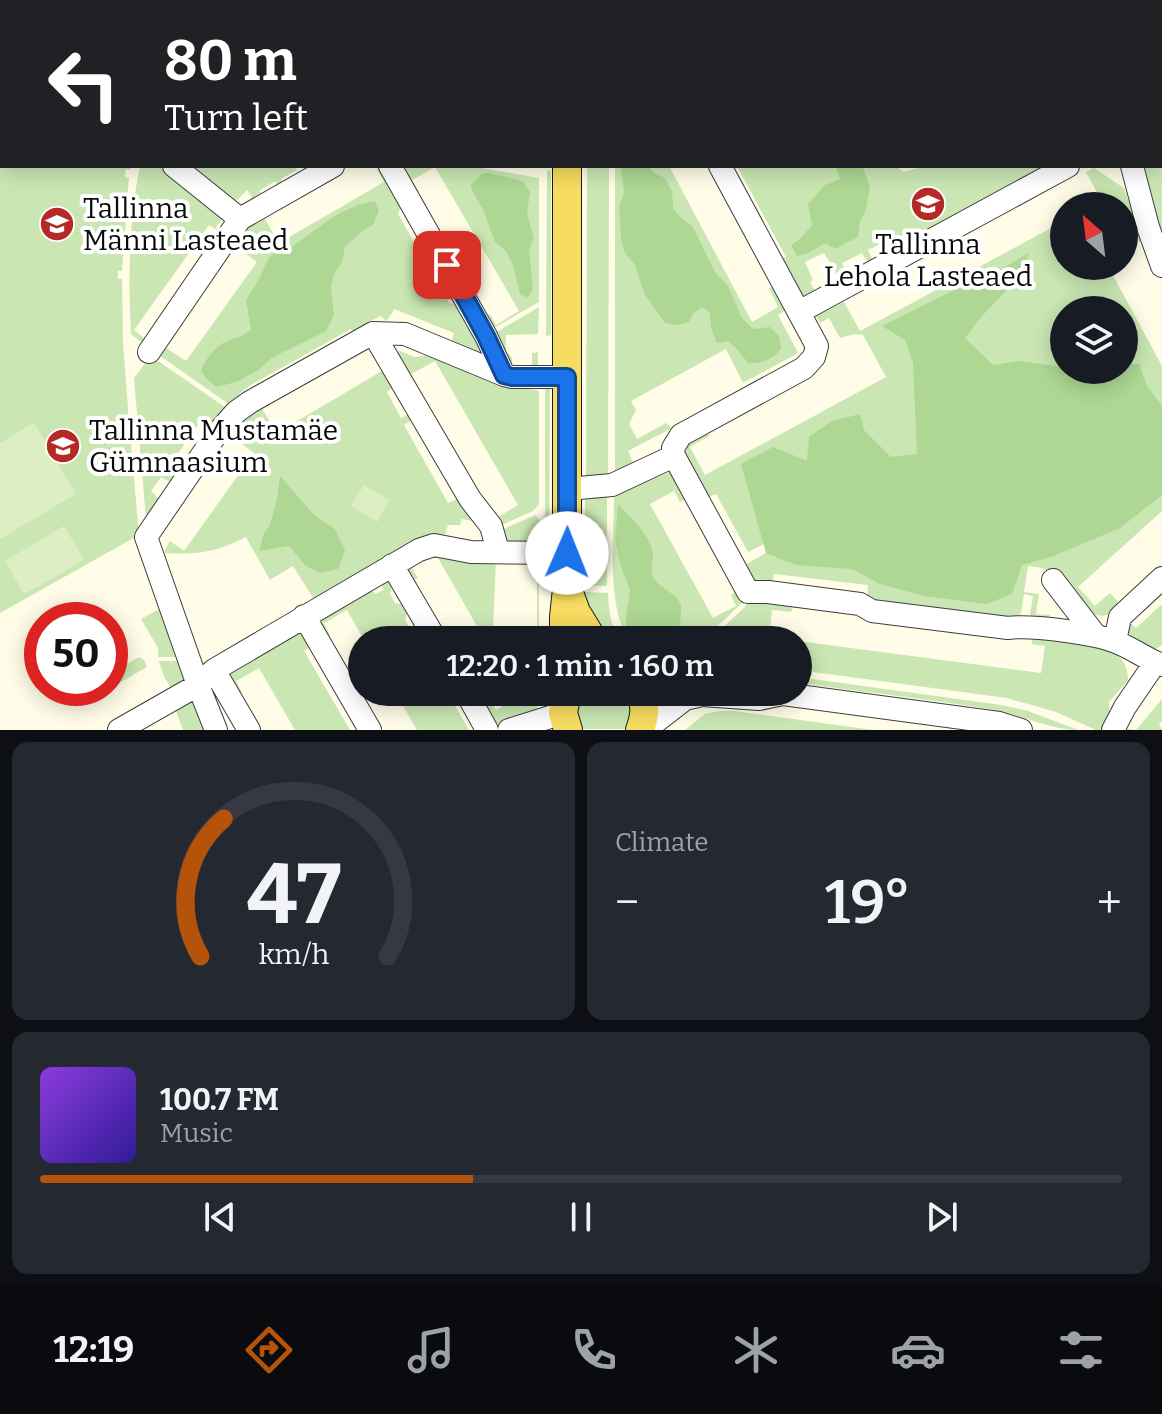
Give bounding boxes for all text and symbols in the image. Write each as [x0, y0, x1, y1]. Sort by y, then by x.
text: 80 m [164, 28, 297, 95]
icon: left [32, 32, 136, 136]
text: Turn left [164, 96, 308, 140]
school or university icon: Tallinna Lehola Lasteaed [909, 185, 947, 223]
place label: Tallinna Männi Lasteaed [83, 192, 288, 257]
north arrow [1050, 192, 1138, 280]
map controls [1050, 192, 1138, 384]
school or university icon: Tallinna Männi Lasteaed [38, 205, 76, 243]
place label: Tallinna Lehola Lasteaed [824, 228, 1032, 293]
pin [413, 231, 481, 299]
icon: arrive [425, 243, 469, 287]
button: layers [1050, 296, 1138, 384]
place label: Tallinna Mustamäe Gümnaasium [89, 414, 338, 479]
school or university icon: Tallinna Mustamäe Gümnaasium [44, 427, 82, 465]
position arrow [525, 511, 609, 595]
speed limit sign: 50 [24, 602, 128, 706]
text: 12:20 · 1 min · 160 m [446, 648, 714, 684]
text: Climate [615, 827, 709, 858]
text: 47 [246, 845, 341, 945]
text: 19° [825, 867, 911, 939]
text: − [615, 876, 639, 929]
text: + [1097, 876, 1122, 929]
text: km/h [258, 937, 329, 972]
text: 100.7 FM [160, 1082, 279, 1118]
text: Music [160, 1118, 233, 1149]
icon: previous [198, 1195, 242, 1239]
icon: pause [559, 1195, 603, 1239]
icon: next [920, 1195, 964, 1239]
icon: directions [241, 1322, 297, 1378]
icon: music [403, 1322, 459, 1378]
icon: phone [566, 1322, 622, 1378]
icon: climate [728, 1322, 784, 1378]
icon: car [890, 1322, 946, 1378]
icon: filters [1053, 1322, 1109, 1378]
text: 12:19 [53, 1328, 134, 1372]

